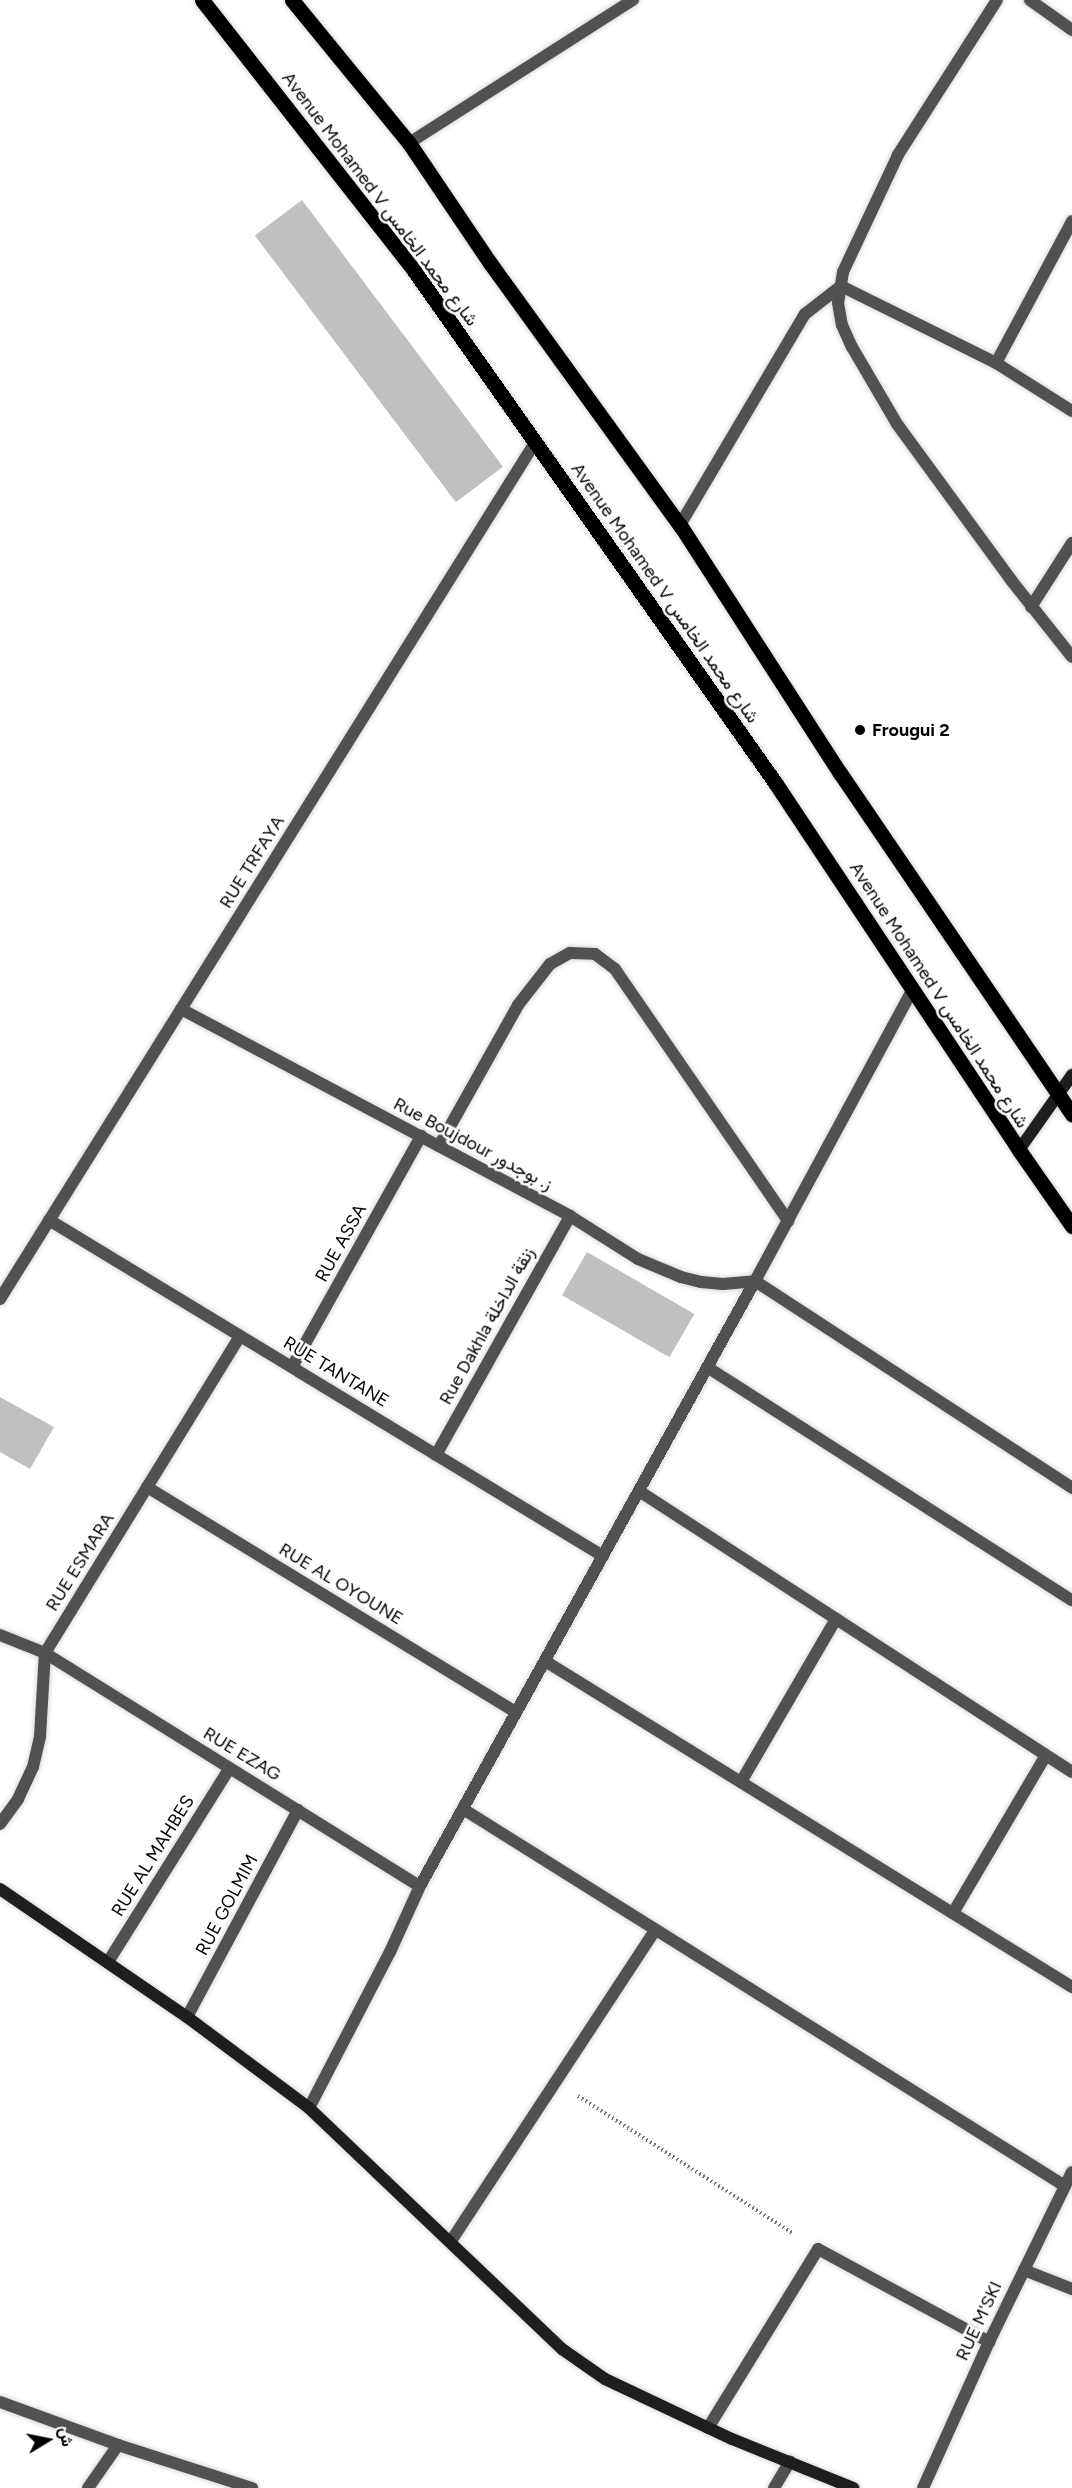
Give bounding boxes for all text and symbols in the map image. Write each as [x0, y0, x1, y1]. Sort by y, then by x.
street label: Avenue Mohamed V شارع محمد الخامس [277, 68, 483, 330]
street label: Avenue Mohamed V شارع محمد الخامس [567, 459, 763, 727]
place label: Frougui 2 [872, 719, 950, 741]
marker: Frougui 2 [853, 723, 867, 737]
street label: RUE TRFAYA [215, 812, 289, 912]
street label: Avenue Mohamed V شارع محمد الخامس [845, 858, 1033, 1132]
street label: Rue Boujdour ز. بوجدور [390, 1093, 556, 1195]
street label: RUE ASSA [311, 1200, 371, 1286]
street label: Rue Dakhla زنقة الداخلة [435, 1244, 539, 1408]
street label: RUE TANTANE [279, 1332, 393, 1412]
street label: RUE ESMARA [41, 1509, 119, 1615]
street label: RUE AL OYOUNE [275, 1538, 407, 1630]
street label: RUE EZAG [199, 1722, 285, 1786]
street label: RUE AL MAHBES [107, 1791, 199, 1921]
street label: RUE GOLMIM [191, 1851, 263, 1959]
street label: RUE M'SKI [951, 2278, 1007, 2364]
north arrow [18, 2410, 78, 2470]
text: ش [55, 2426, 77, 2448]

